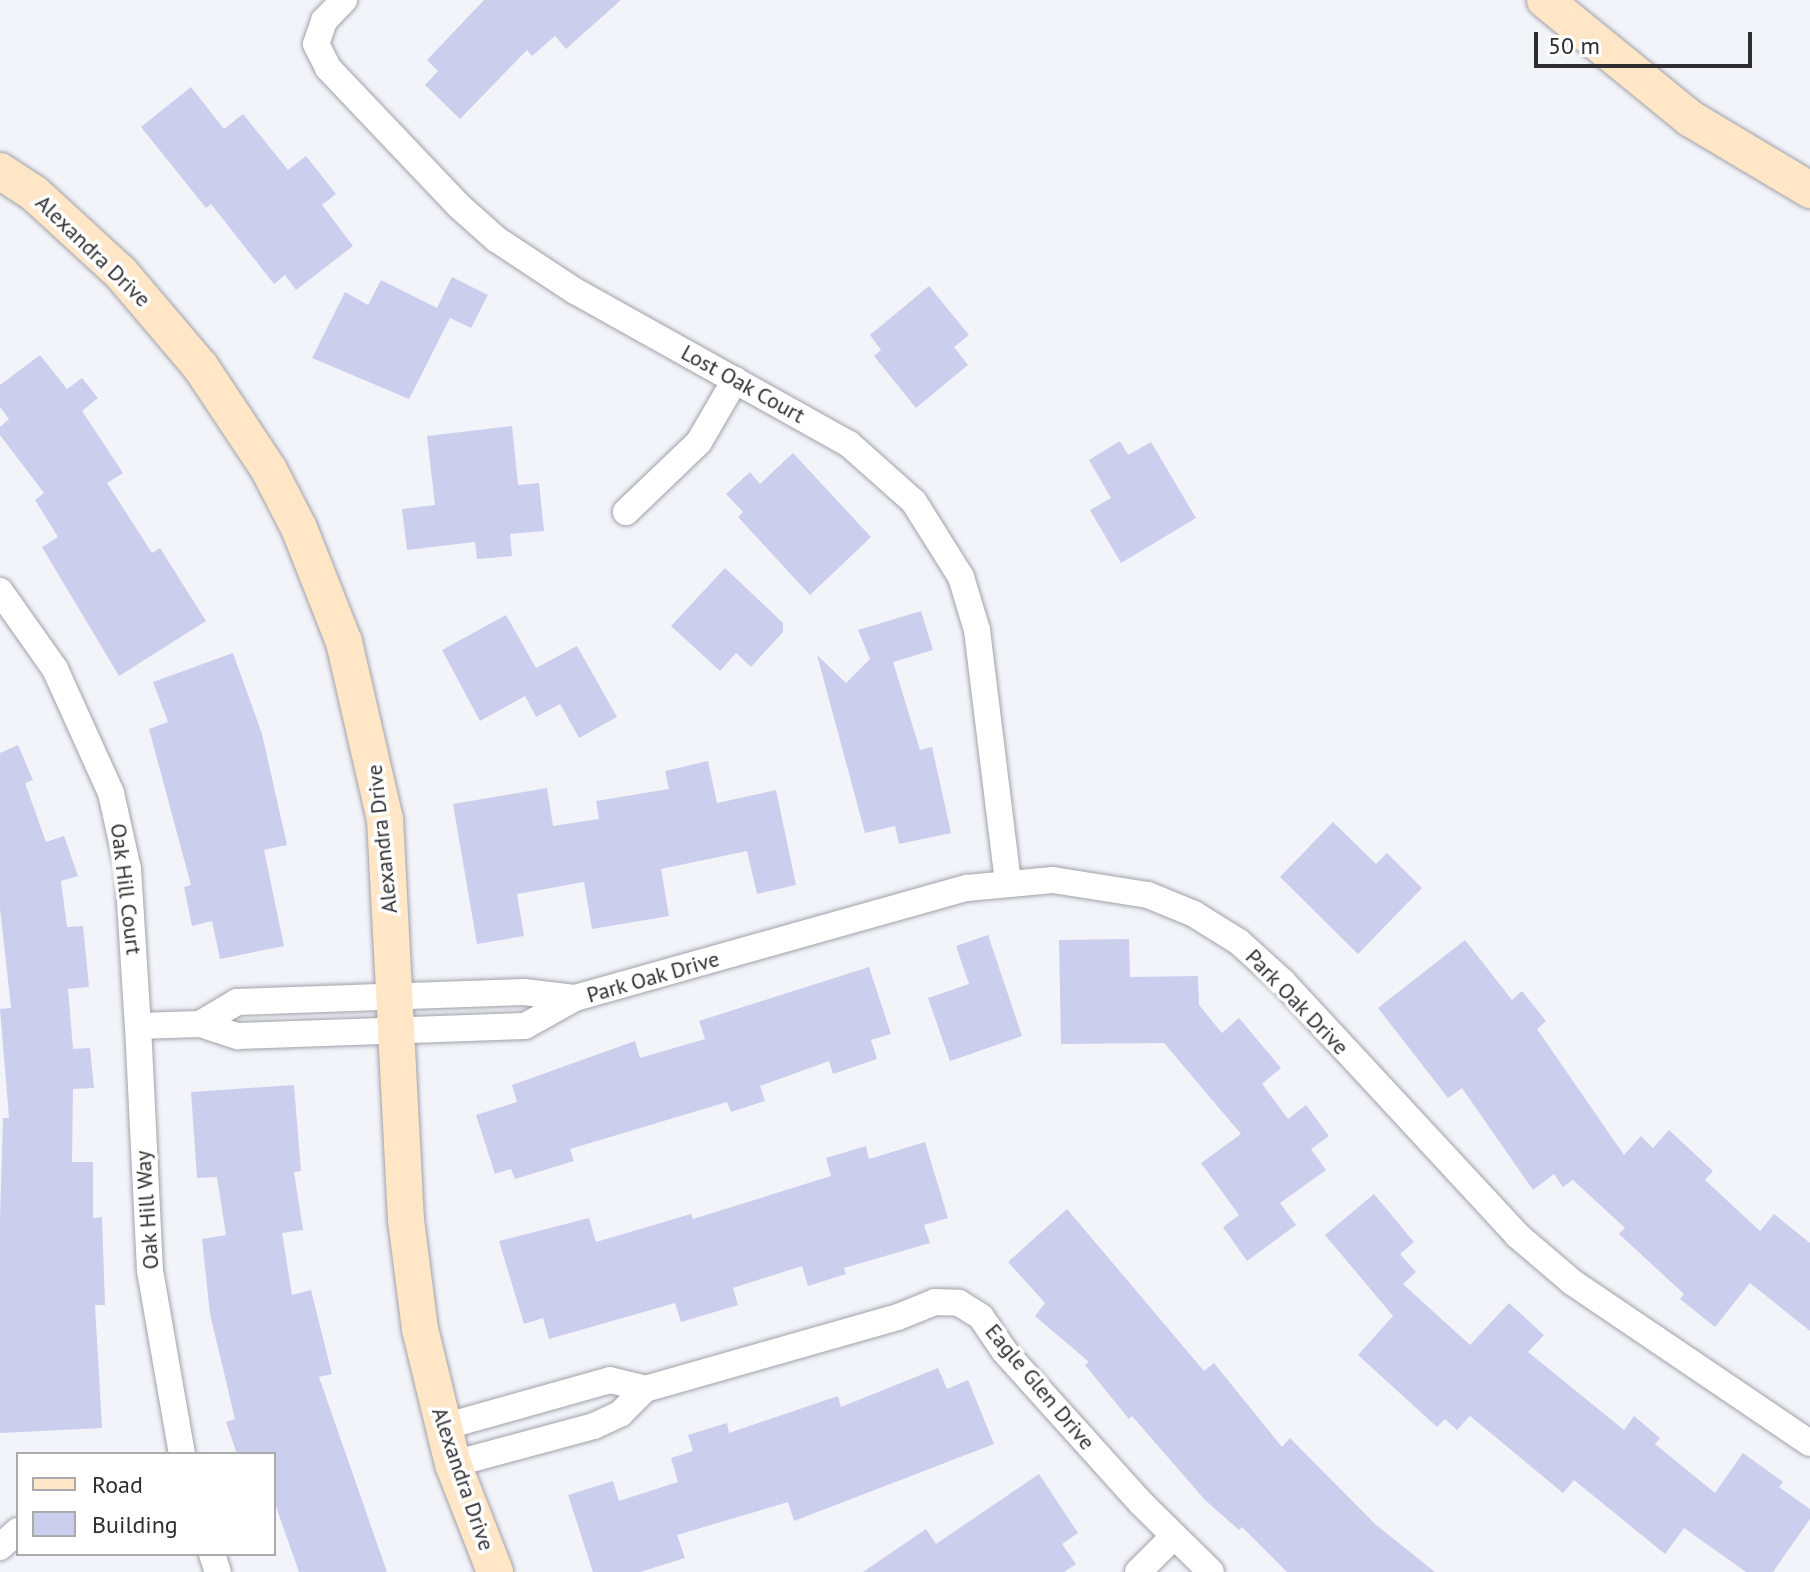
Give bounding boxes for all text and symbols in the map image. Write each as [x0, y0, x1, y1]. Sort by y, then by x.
scale bar [1538, 16, 1756, 66]
text: 50 m [1548, 30, 1600, 61]
street label: Alexandra Drive [30, 190, 156, 312]
street label: Lost Oak Court [676, 339, 810, 429]
street label: Alexandra Drive [361, 763, 403, 915]
street label: Oak Hill Court [105, 821, 147, 957]
street label: Park Oak Drive [1240, 943, 1354, 1061]
street label: Park Oak Drive [583, 945, 723, 1009]
street label: Oak Hill Way [130, 1149, 164, 1271]
street label: Eagle Glen Drive [980, 1319, 1100, 1455]
street label: Alexandra Drive [426, 1404, 500, 1554]
legend [16, 1452, 276, 1556]
text: Road [92, 1469, 143, 1500]
text: Building [92, 1509, 178, 1540]

